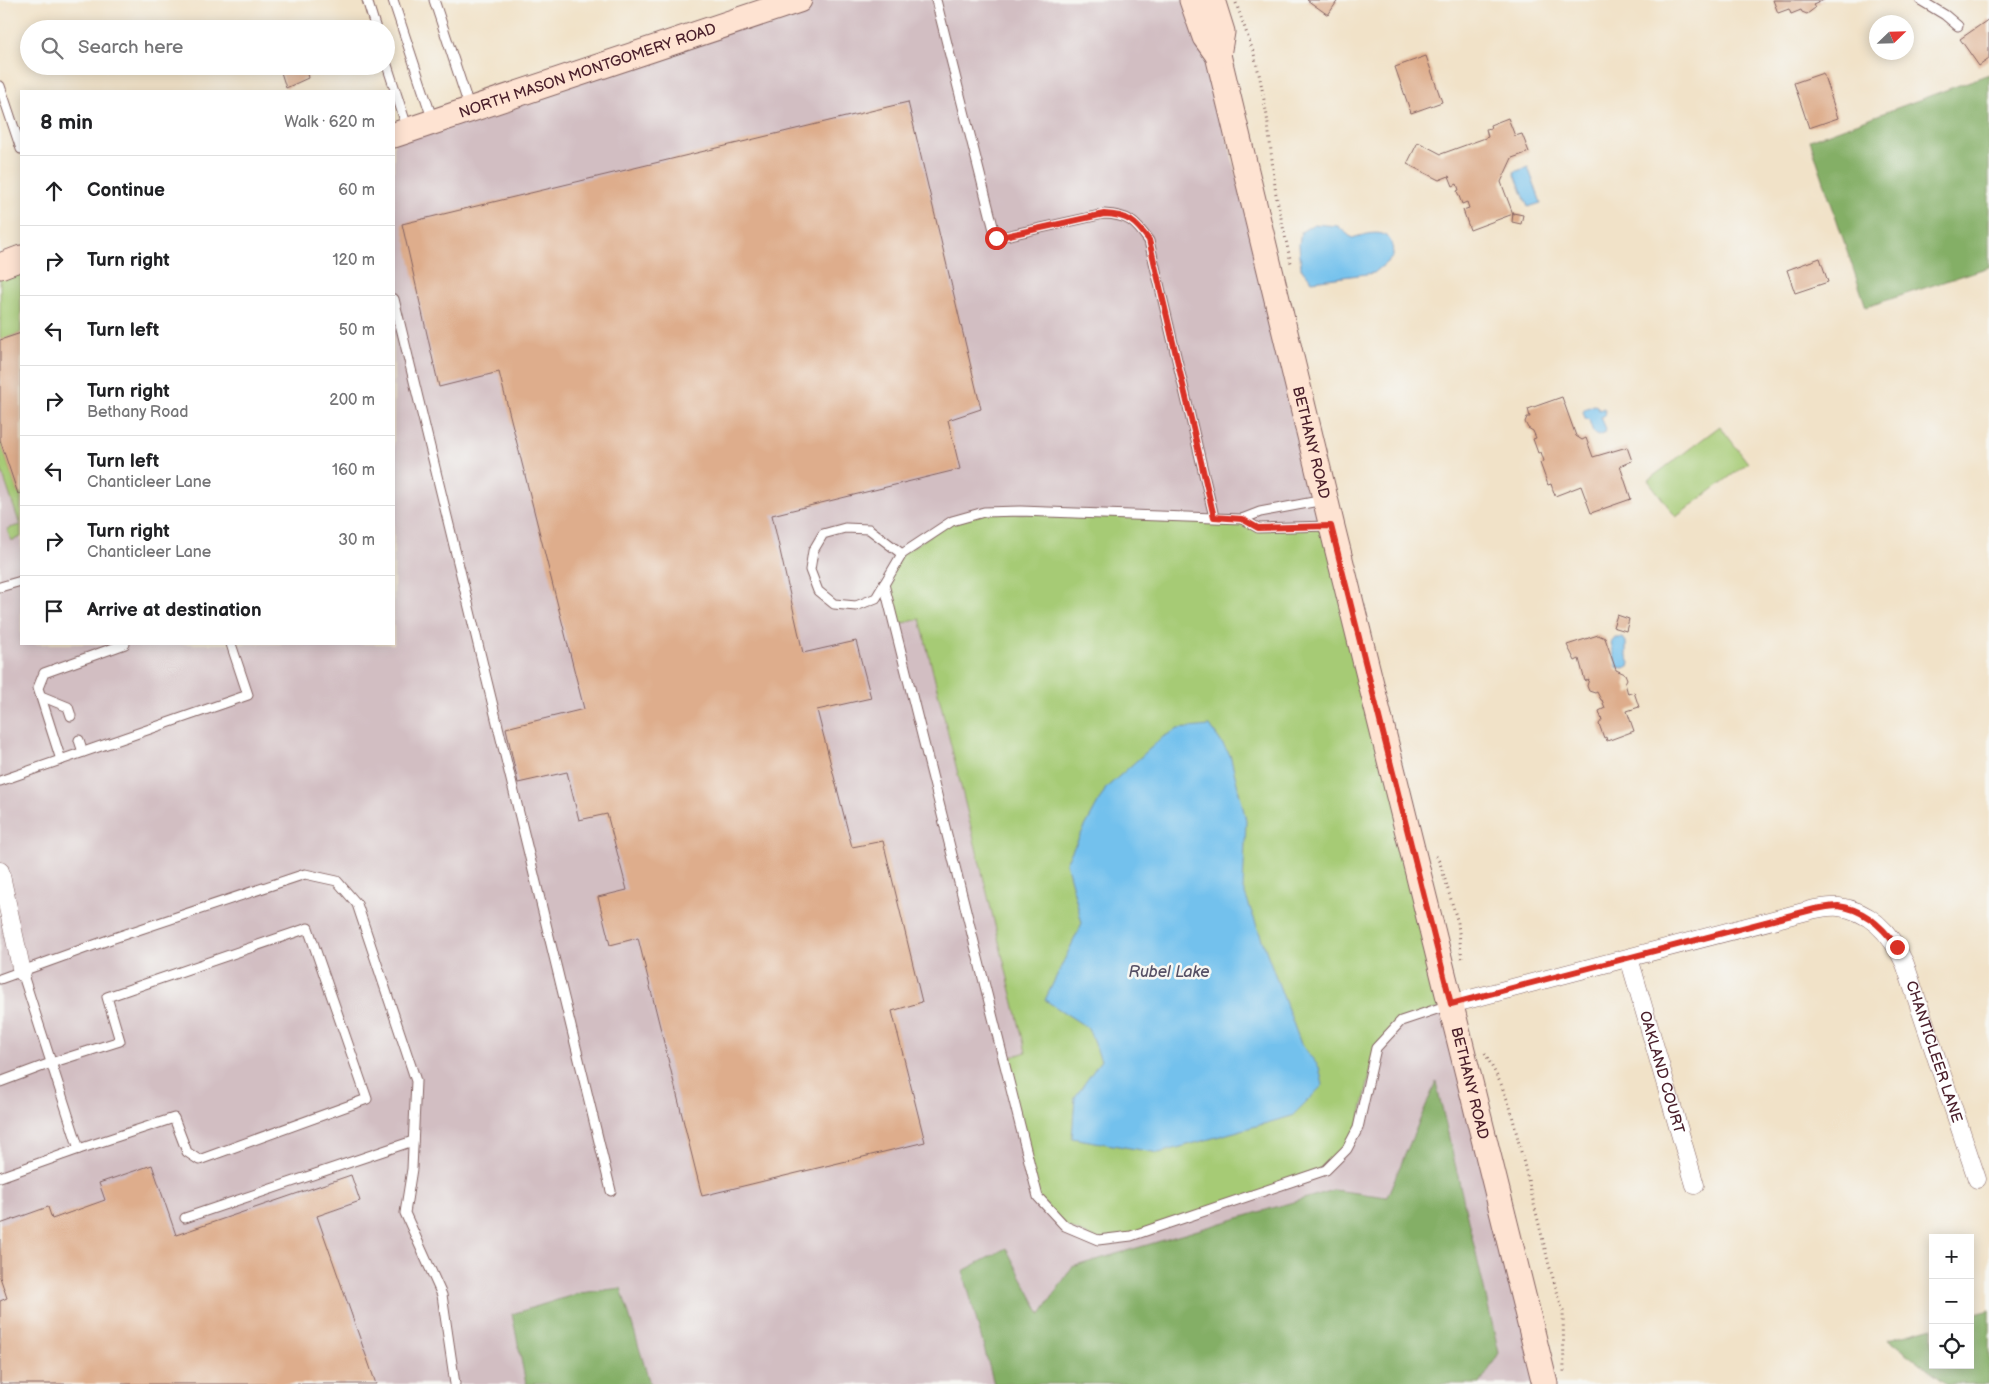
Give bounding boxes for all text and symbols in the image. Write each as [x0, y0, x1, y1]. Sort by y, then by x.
north arrow [1869, 15, 1914, 60]
street label: NORTH MASON MONTGOMERY ROAD [457, 19, 719, 123]
search box [20, 20, 395, 75]
icon: search [38, 34, 66, 62]
text: Search here [78, 36, 183, 59]
text: 8 min [40, 110, 93, 135]
text: Walk · 620 m [284, 113, 375, 132]
icon: ahead [40, 177, 68, 205]
text: Continue [87, 179, 165, 202]
text: 60 m [338, 181, 375, 200]
route start [985, 227, 1008, 250]
icon: right [40, 247, 68, 275]
text: Turn right [87, 249, 170, 272]
text: 120 m [332, 251, 375, 270]
icon: left [40, 317, 68, 345]
text: Turn left [87, 319, 159, 342]
text: 50 m [339, 321, 375, 340]
text: Turn right [87, 380, 170, 403]
street label: BETHANY ROAD [1288, 384, 1334, 501]
icon: right [40, 387, 68, 415]
text: 200 m [329, 391, 375, 410]
text: Bethany Road [87, 403, 189, 422]
text: Turn left [87, 450, 159, 473]
icon: left [40, 457, 68, 485]
text: 160 m [332, 461, 375, 480]
text: Chanticleer Lane [87, 473, 211, 492]
text: Turn right [87, 520, 170, 543]
icon: right [40, 527, 68, 555]
text: 30 m [338, 531, 375, 550]
text: Chanticleer Lane [87, 543, 211, 562]
icon: arrive [40, 597, 68, 625]
text: Arrive at destination [87, 599, 262, 622]
route end [1886, 936, 1909, 959]
water label: Rubel Lake [1128, 963, 1210, 982]
street label: CHANTICLEER LANE [1901, 978, 1966, 1125]
street label: OAKLAND COURT [1635, 1009, 1689, 1136]
street label: BETHANY ROAD [1446, 1025, 1493, 1141]
map controls [1929, 1234, 1974, 1369]
button: + [1929, 1234, 1974, 1279]
button: − [1929, 1279, 1974, 1324]
button: locate [1929, 1324, 1974, 1369]

